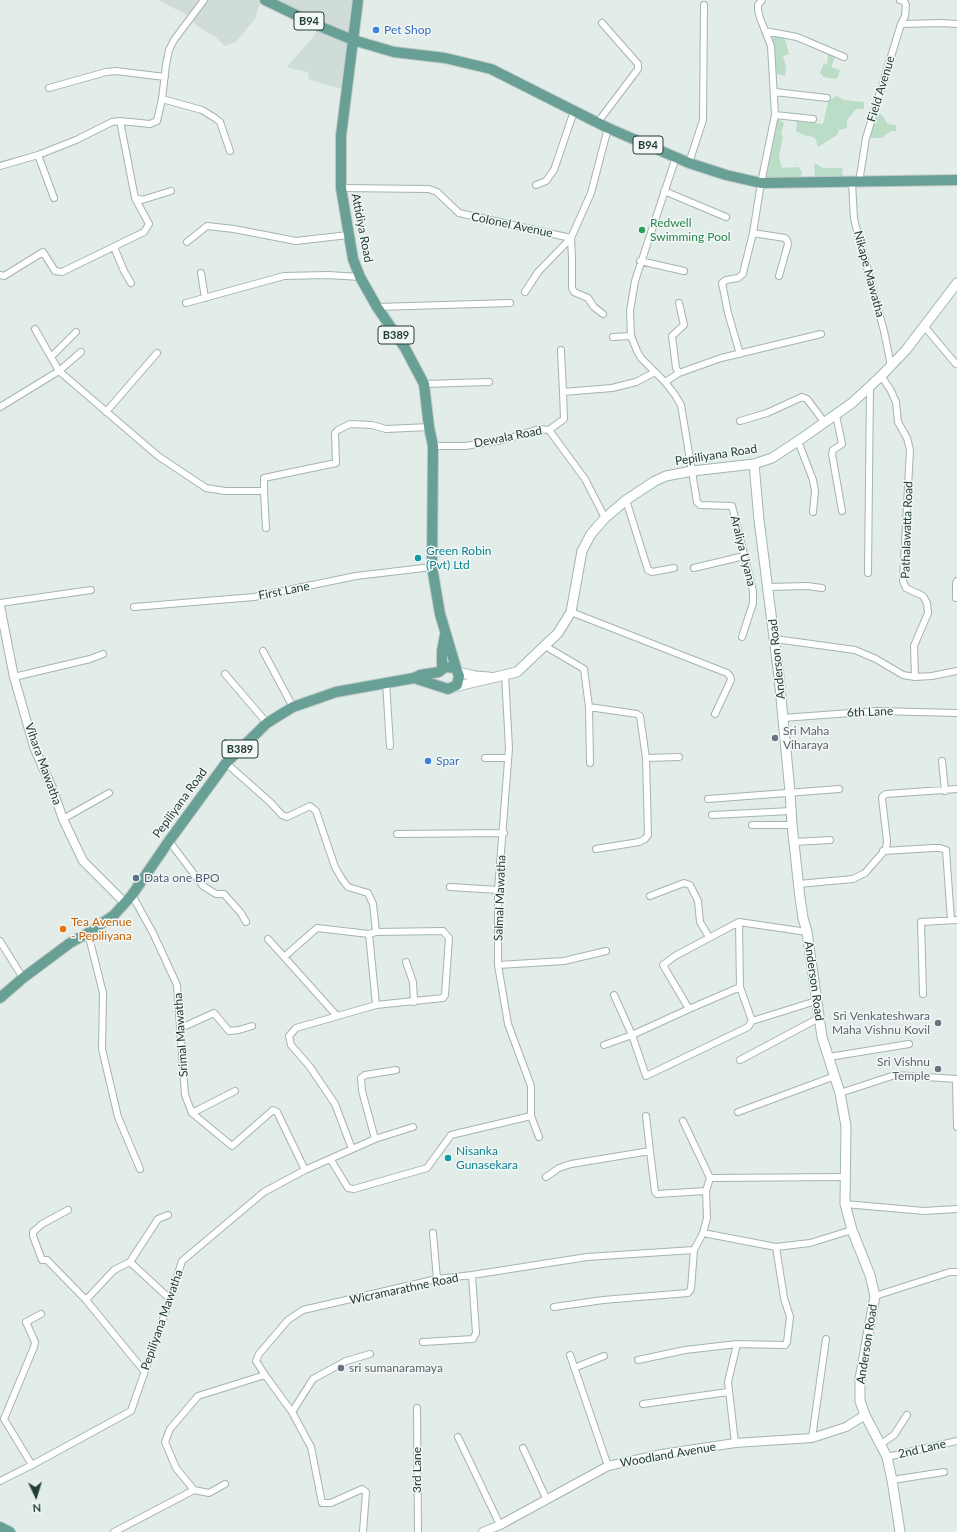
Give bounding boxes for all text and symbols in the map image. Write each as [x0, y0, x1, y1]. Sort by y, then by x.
road number: B94 [294, 12, 324, 30]
place label: Pet Shop [384, 23, 431, 37]
marker: Pet Shop [371, 25, 381, 35]
street label: Field Avenue [864, 54, 898, 124]
road number: B94 [633, 136, 663, 154]
street label: Attidiya Road [348, 192, 376, 264]
street label: Colonel Avenue [470, 209, 554, 241]
place label: Redwell Swimming Pool [650, 216, 731, 244]
marker: Redwell Swimming Pool [637, 225, 647, 235]
street label: Nikape Mawatha [850, 229, 888, 319]
road number: B389 [378, 326, 414, 344]
street label: Dewala Road [473, 423, 543, 451]
street label: Pepiliyana Road [674, 441, 758, 469]
street label: Pathalawatta Road [898, 481, 916, 579]
street label: Araliya Uyana [727, 514, 759, 588]
place label: Green Robin (Pvt) Ltd [426, 544, 491, 572]
marker: Green Robin (Pvt) Ltd [413, 553, 423, 563]
street label: First Lane [257, 579, 311, 603]
street label: Anderson Road [766, 618, 788, 700]
street label: 6th Lane [847, 704, 893, 720]
street label: Vihara Mawatha [22, 721, 64, 807]
place label: Sri Maha Viharaya [783, 724, 829, 752]
marker: Sri Maha Viharaya [770, 733, 780, 743]
road number: B389 [222, 740, 258, 758]
place label: Spar [436, 754, 459, 768]
marker: Spar [423, 756, 433, 766]
street label: Pepiliyana Road [150, 765, 210, 841]
street label: Salmal Mawatha [491, 855, 509, 941]
place label: Data one BPO [144, 871, 220, 885]
marker: Data one BPO [131, 873, 141, 883]
place label: Tea Avenue - Pepiliyana [71, 915, 132, 943]
marker: Tea Avenue - Pepiliyana [58, 924, 68, 934]
street label: Anderson Road [801, 940, 827, 1022]
street label: Srimal Mawatha [171, 992, 191, 1078]
place label: Sri Venkateshwara Maha Vishnu Kovil [832, 1009, 930, 1037]
marker: Sri Venkateshwara Maha Vishnu Kovil [933, 1018, 943, 1028]
place label: Sri Vishnu Temple [877, 1055, 930, 1083]
marker: Sri Vishnu Temple [933, 1064, 943, 1074]
place label: Nisanka Gunasekara [456, 1144, 518, 1172]
marker: Nisanka Gunasekara [443, 1153, 453, 1163]
street label: Pepiliyana Mawatha [138, 1268, 186, 1372]
street label: Wicramarathne Road [348, 1270, 460, 1308]
street label: Anderson Road [854, 1303, 880, 1385]
place label: sri sumanaramaya [349, 1361, 443, 1375]
marker: sri sumanaramaya [336, 1363, 346, 1373]
street label: 2nd Lane [897, 1437, 947, 1461]
street label: Woodland Avenue [619, 1439, 717, 1471]
street label: 3rd Lane [410, 1447, 424, 1493]
north arrow [16, 1476, 56, 1516]
text: N [32, 1502, 42, 1515]

